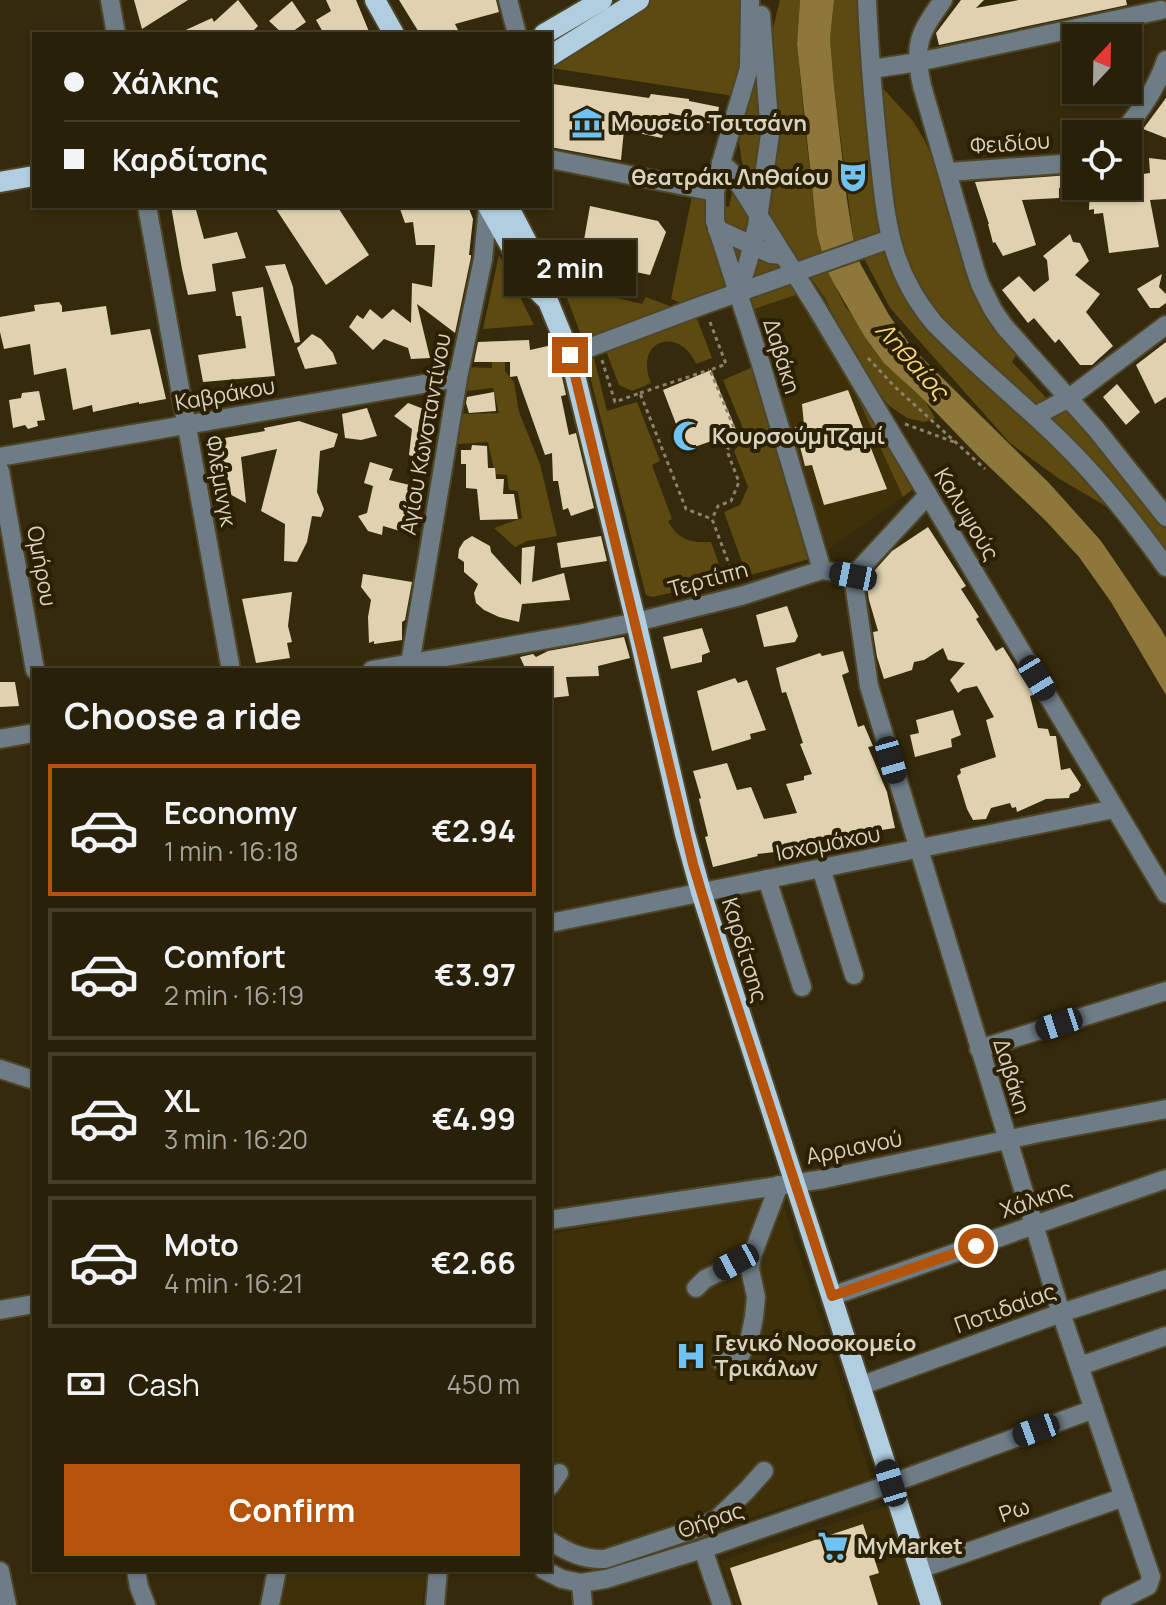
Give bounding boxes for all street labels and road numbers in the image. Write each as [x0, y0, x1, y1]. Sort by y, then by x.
street label: Φειδίου [969, 125, 1051, 161]
street label: Δαβάκη [756, 315, 808, 397]
street label: Αγίου Κωνσταντίνου [392, 331, 458, 537]
street label: Καβράκου [173, 370, 277, 418]
street label: Φλέμινγκ [198, 433, 244, 530]
street label: Καλυψούς [928, 462, 1006, 566]
street label: Ομήρου [20, 523, 64, 609]
street label: Τερτίπη [665, 554, 751, 604]
street label: Ισχομάχου [773, 818, 883, 868]
street label: Καρδίτσης [715, 894, 775, 1006]
street label: Δαβάκη [986, 1035, 1038, 1117]
street label: Αρριανού [803, 1123, 905, 1171]
street label: Χάλκης [996, 1173, 1076, 1225]
street label: Ποτιδαίας [950, 1276, 1060, 1340]
street label: Ρω [995, 1491, 1033, 1529]
street label: Θήρας [674, 1495, 748, 1545]

